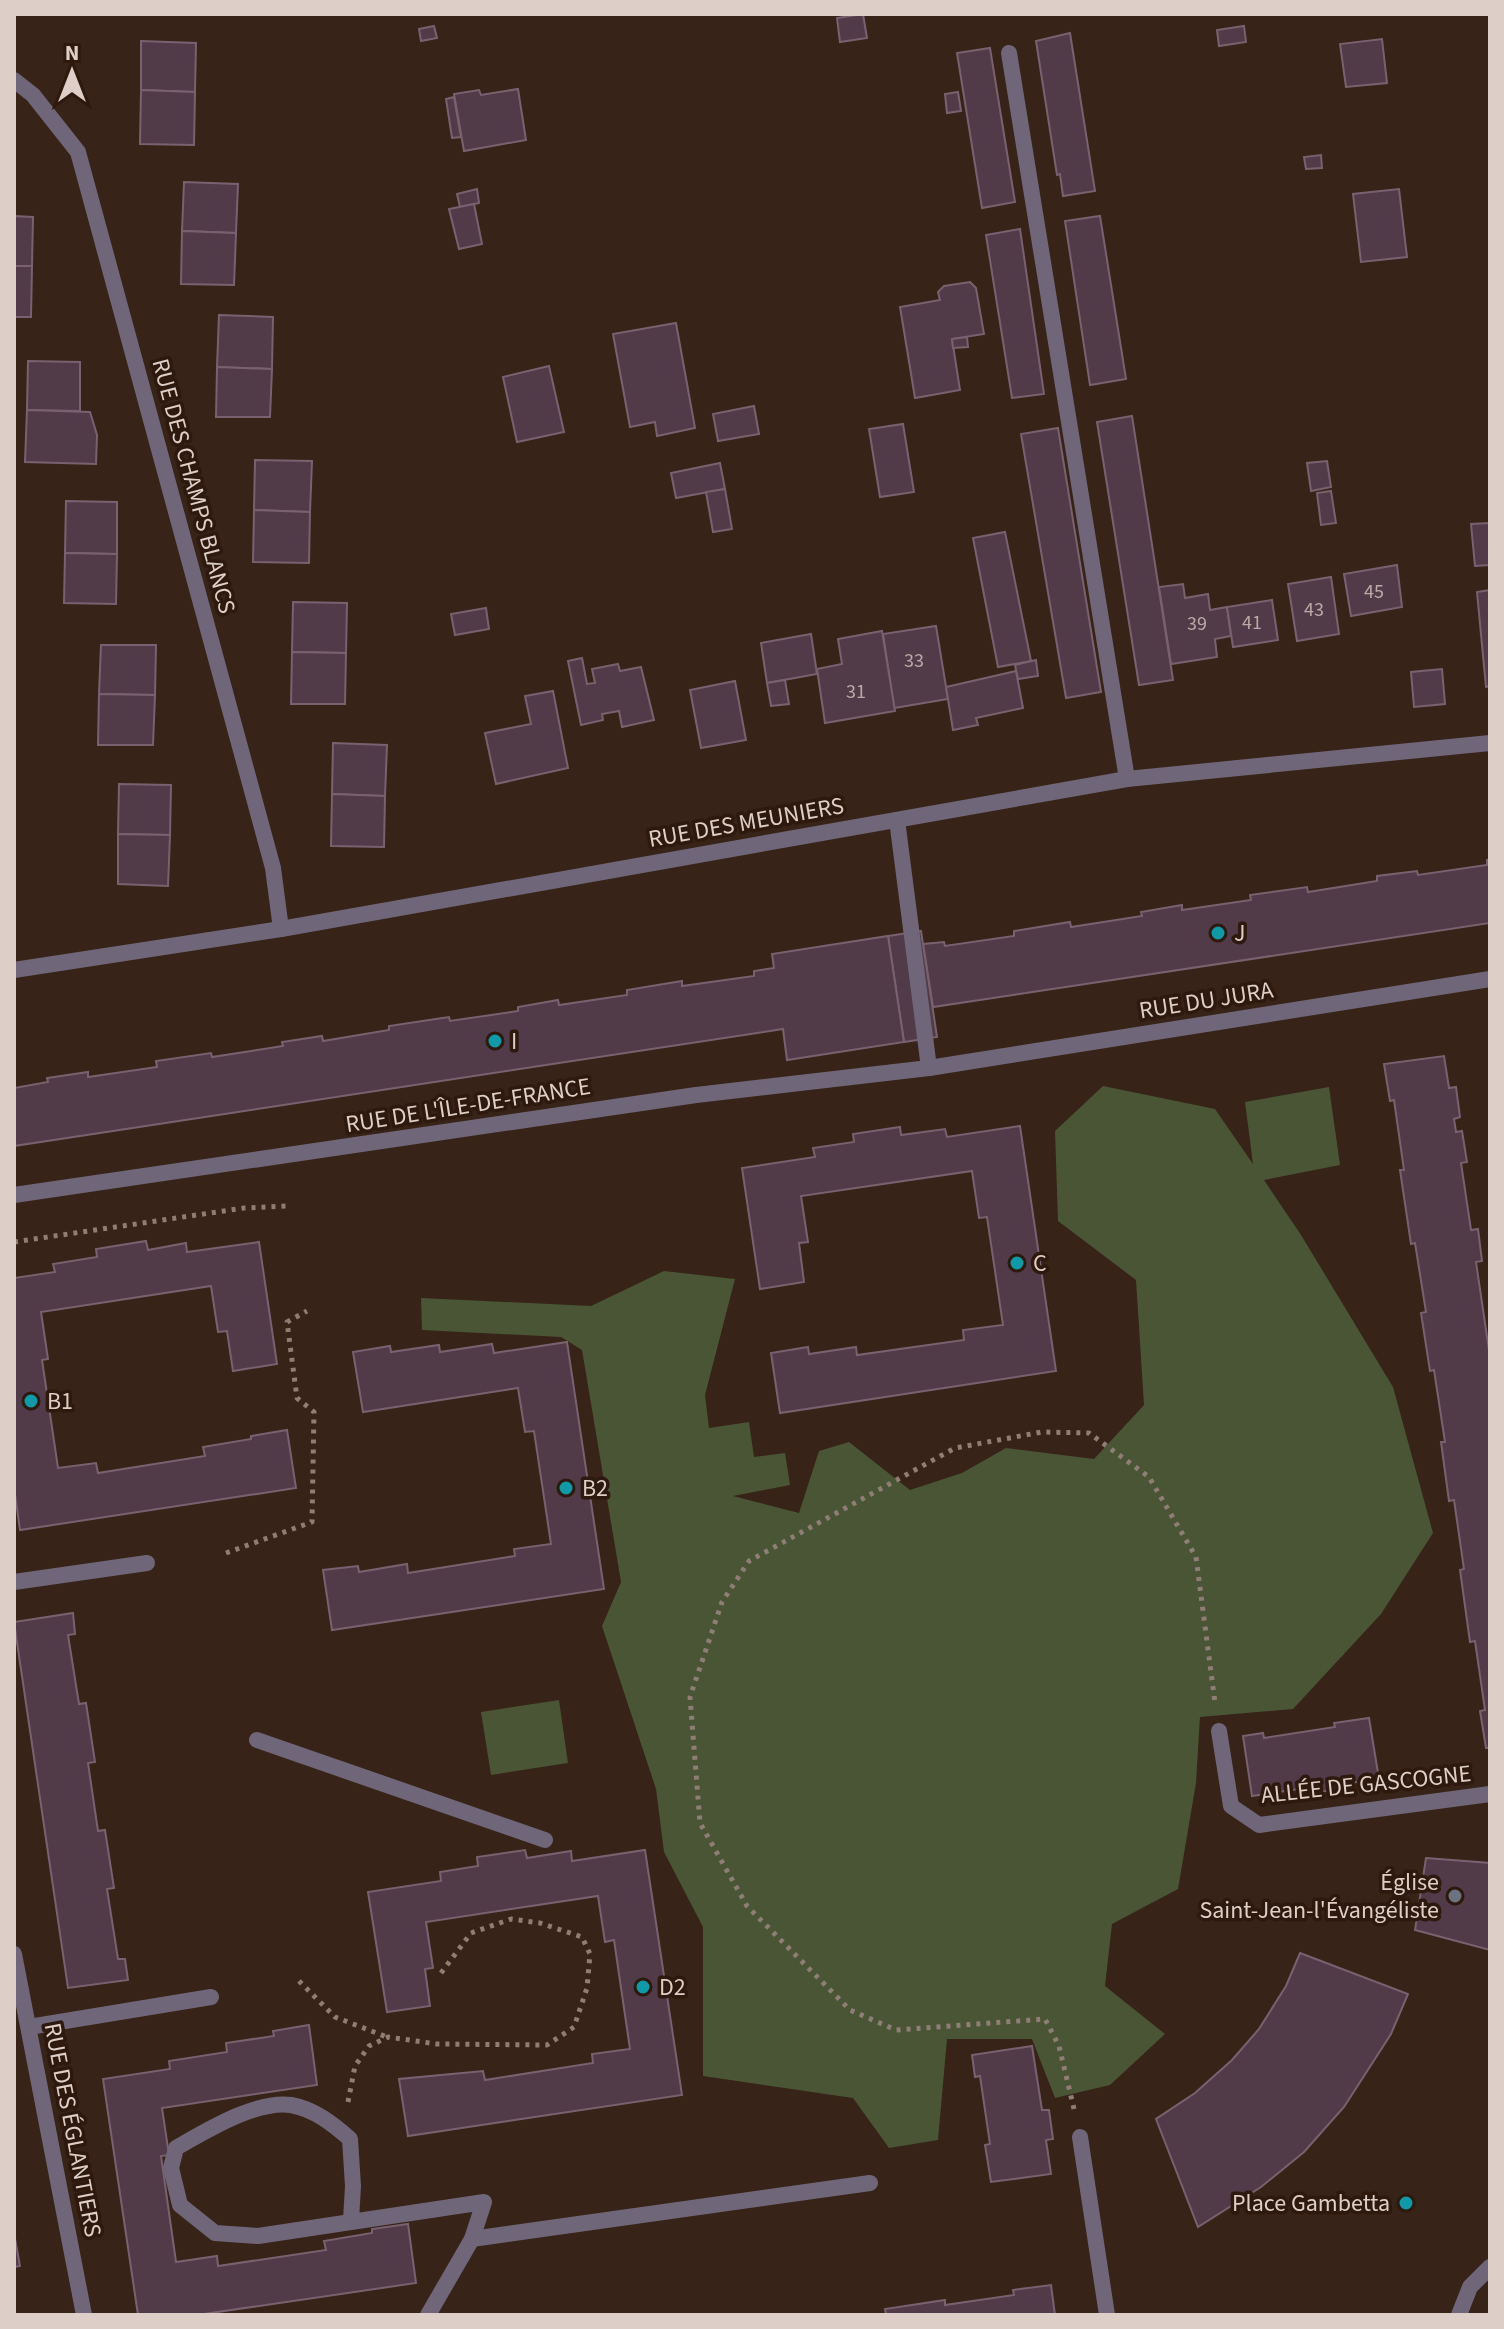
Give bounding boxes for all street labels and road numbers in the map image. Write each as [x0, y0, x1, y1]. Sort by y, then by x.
street label: RUE DES CHAMPS BLANCS [143, 355, 244, 618]
street label: RUE DES MEUNIERS [646, 788, 847, 857]
street label: RUE DU JURA [1137, 973, 1276, 1028]
street label: RUE DE L'ÎLE-DE-FRANCE [343, 1069, 593, 1142]
street label: ALLÉE DE GASCOGNE [1259, 1756, 1473, 1813]
street label: RUE DES ÉGLANTIERS [35, 2020, 110, 2240]

